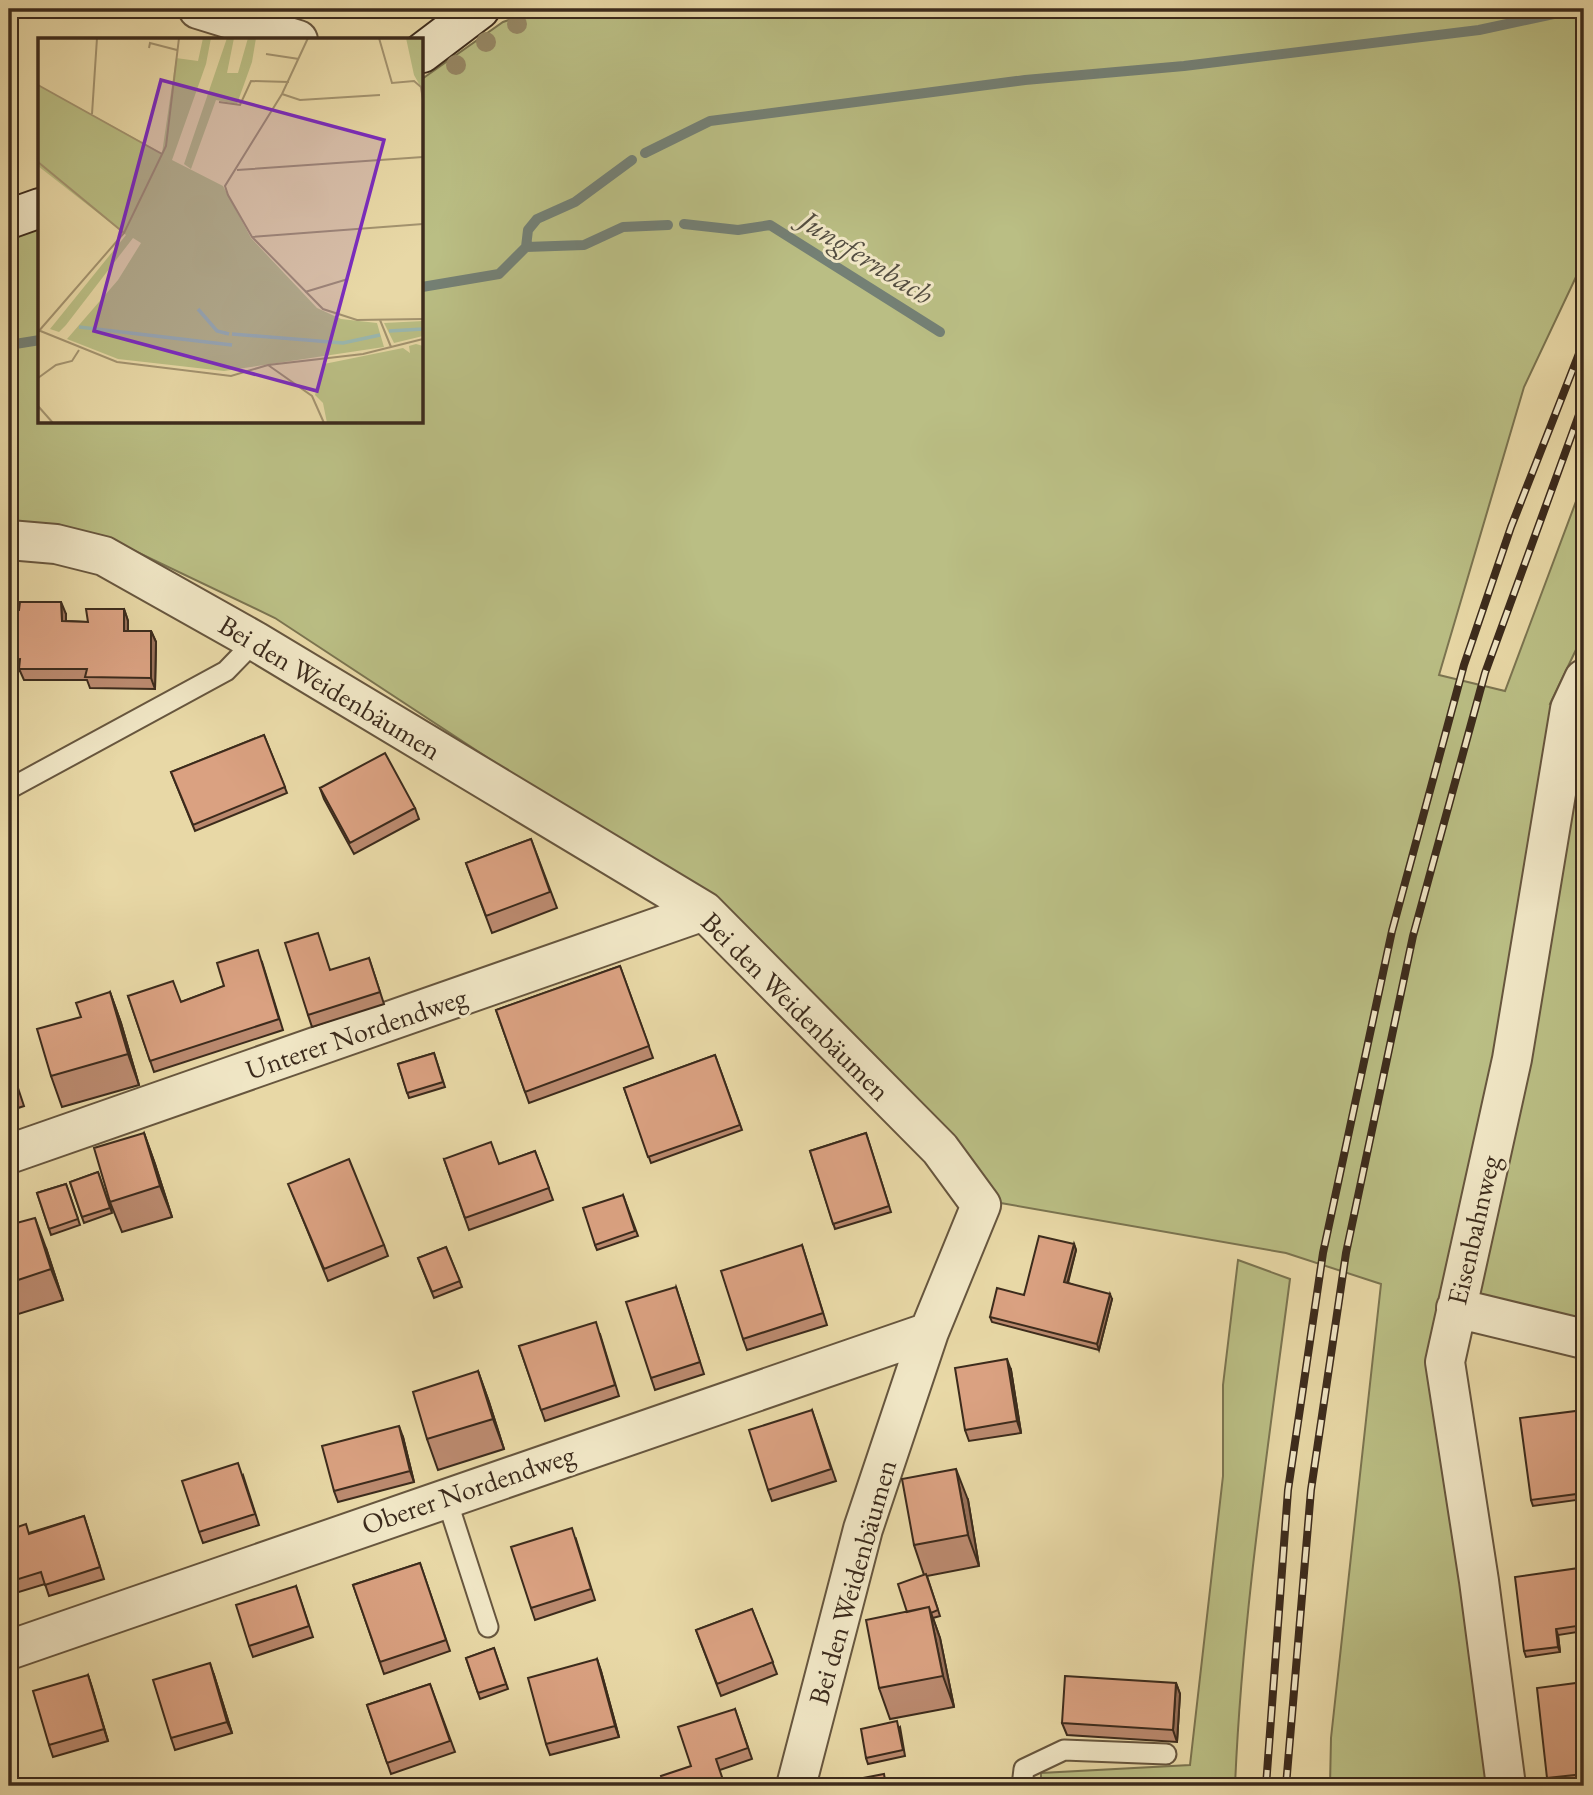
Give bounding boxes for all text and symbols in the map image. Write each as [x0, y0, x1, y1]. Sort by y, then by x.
inset map [38, 38, 424, 424]
water label: Jungfernbach [788, 198, 941, 313]
street label: Bei den Weidenbäumen [212, 606, 448, 768]
street label: Bei den Weidenbäumen [694, 904, 898, 1108]
street label: Unterer Nordendweg [241, 978, 472, 1088]
street label: Eisenbahnweg [1438, 1151, 1508, 1308]
street label: Oberer Nordendweg [357, 1435, 580, 1542]
street label: Bei den Weidenbäumen [800, 1455, 904, 1709]

